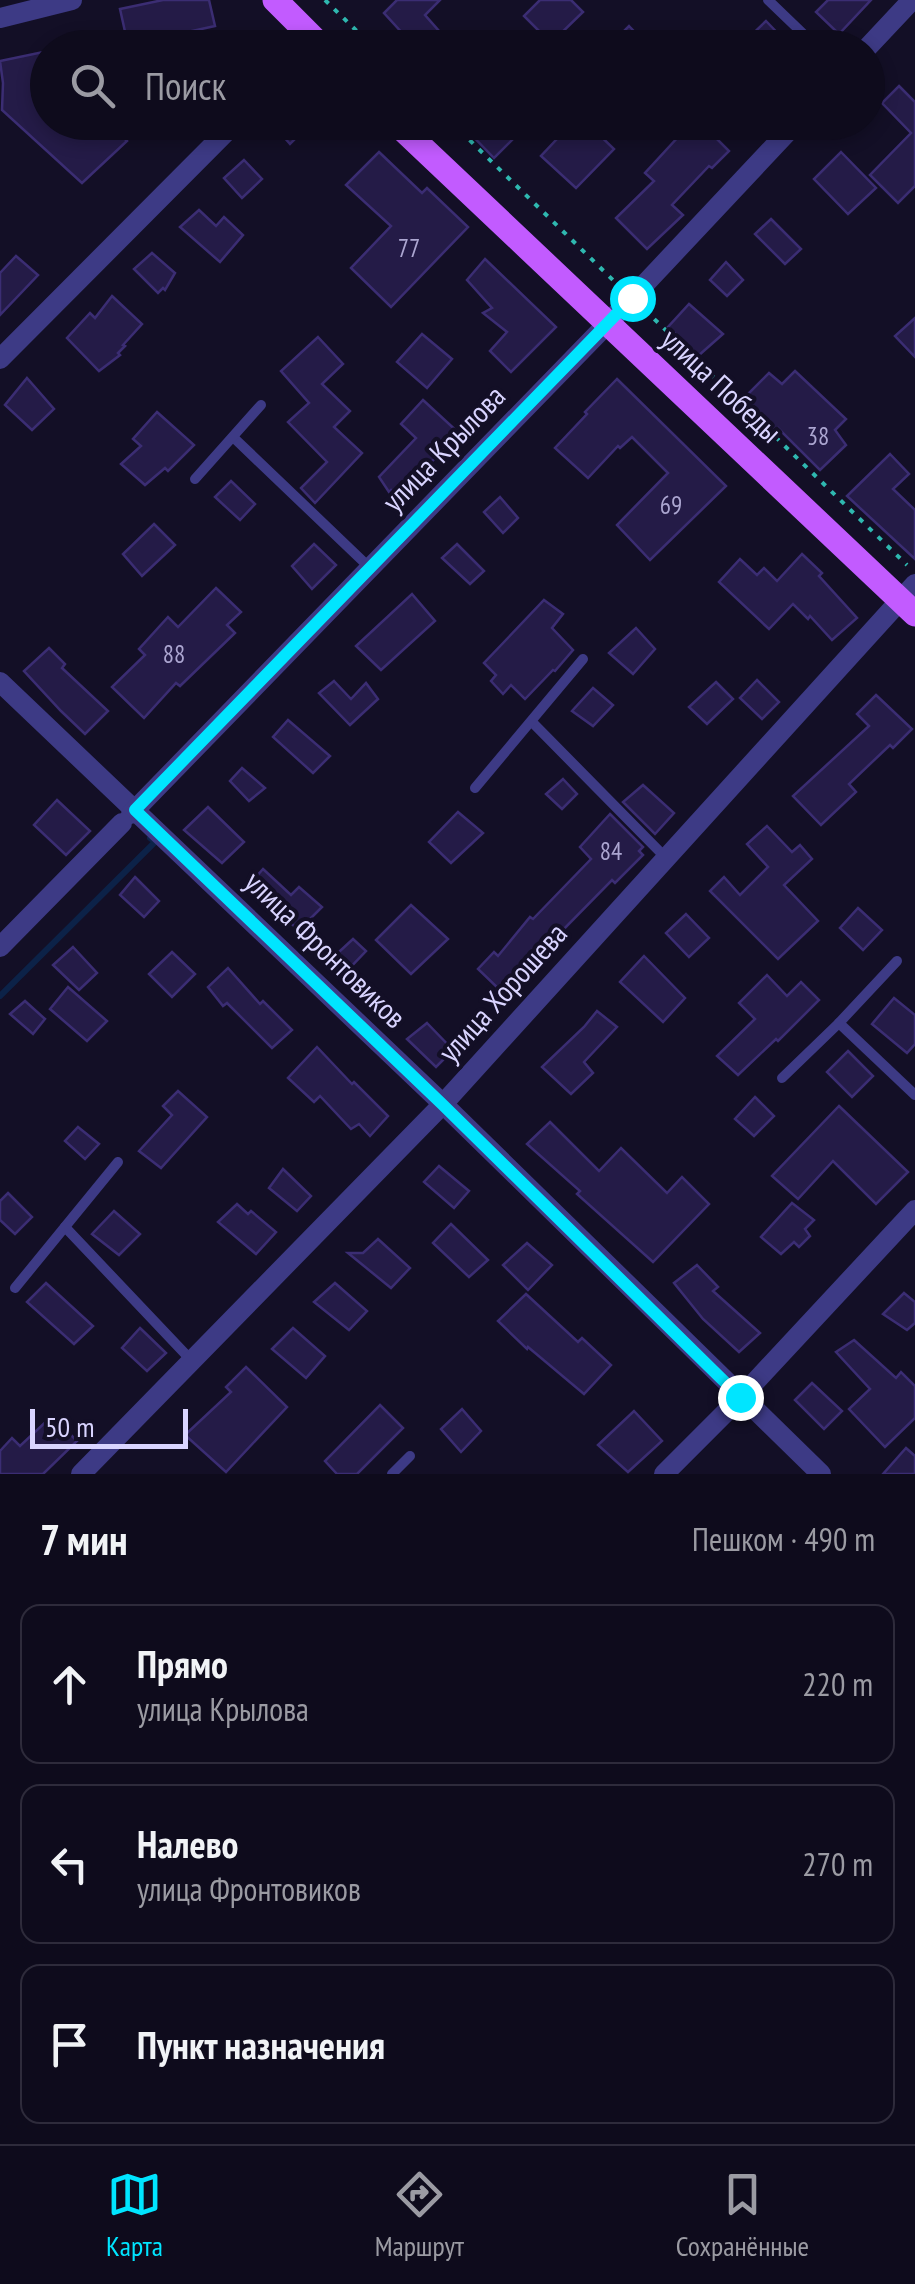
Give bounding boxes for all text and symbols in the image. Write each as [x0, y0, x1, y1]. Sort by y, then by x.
search box [30, 30, 885, 140]
icon: search [65, 58, 120, 113]
text: Поиск [145, 61, 226, 110]
house number: 77 [398, 232, 420, 264]
route start [610, 276, 656, 322]
street label: улица Победы [654, 319, 790, 451]
street label: улица Крылова [373, 376, 513, 519]
house number: 38 [807, 420, 829, 452]
house number: 69 [660, 489, 682, 521]
house number: 88 [163, 638, 185, 670]
house number: 84 [600, 835, 622, 867]
street label: улица Фронтовиков [237, 862, 415, 1036]
street label: улица Хорошева [429, 914, 575, 1070]
route end [718, 1375, 764, 1421]
scale bar [30, 1404, 188, 1448]
text: 50 m [45, 1408, 94, 1445]
text: 7 мин [40, 1512, 128, 1567]
text: Пешком · 490 m [692, 1518, 875, 1560]
text: Прямо [137, 1639, 228, 1688]
icon: ahead [42, 1657, 97, 1712]
text: 220 m [802, 1663, 873, 1705]
text: улица Крылова [137, 1688, 309, 1730]
text: Налево [137, 1819, 238, 1868]
icon: left [42, 1837, 97, 1892]
text: 270 m [802, 1843, 873, 1885]
text: улица Фронтовиков [137, 1868, 361, 1910]
icon: arrive [42, 2017, 97, 2072]
text: Пункт назначения [137, 2020, 385, 2069]
tab: Карта [106, 2167, 163, 2264]
tab: Маршрут [375, 2167, 464, 2264]
tab: Сохранённые [676, 2167, 809, 2264]

